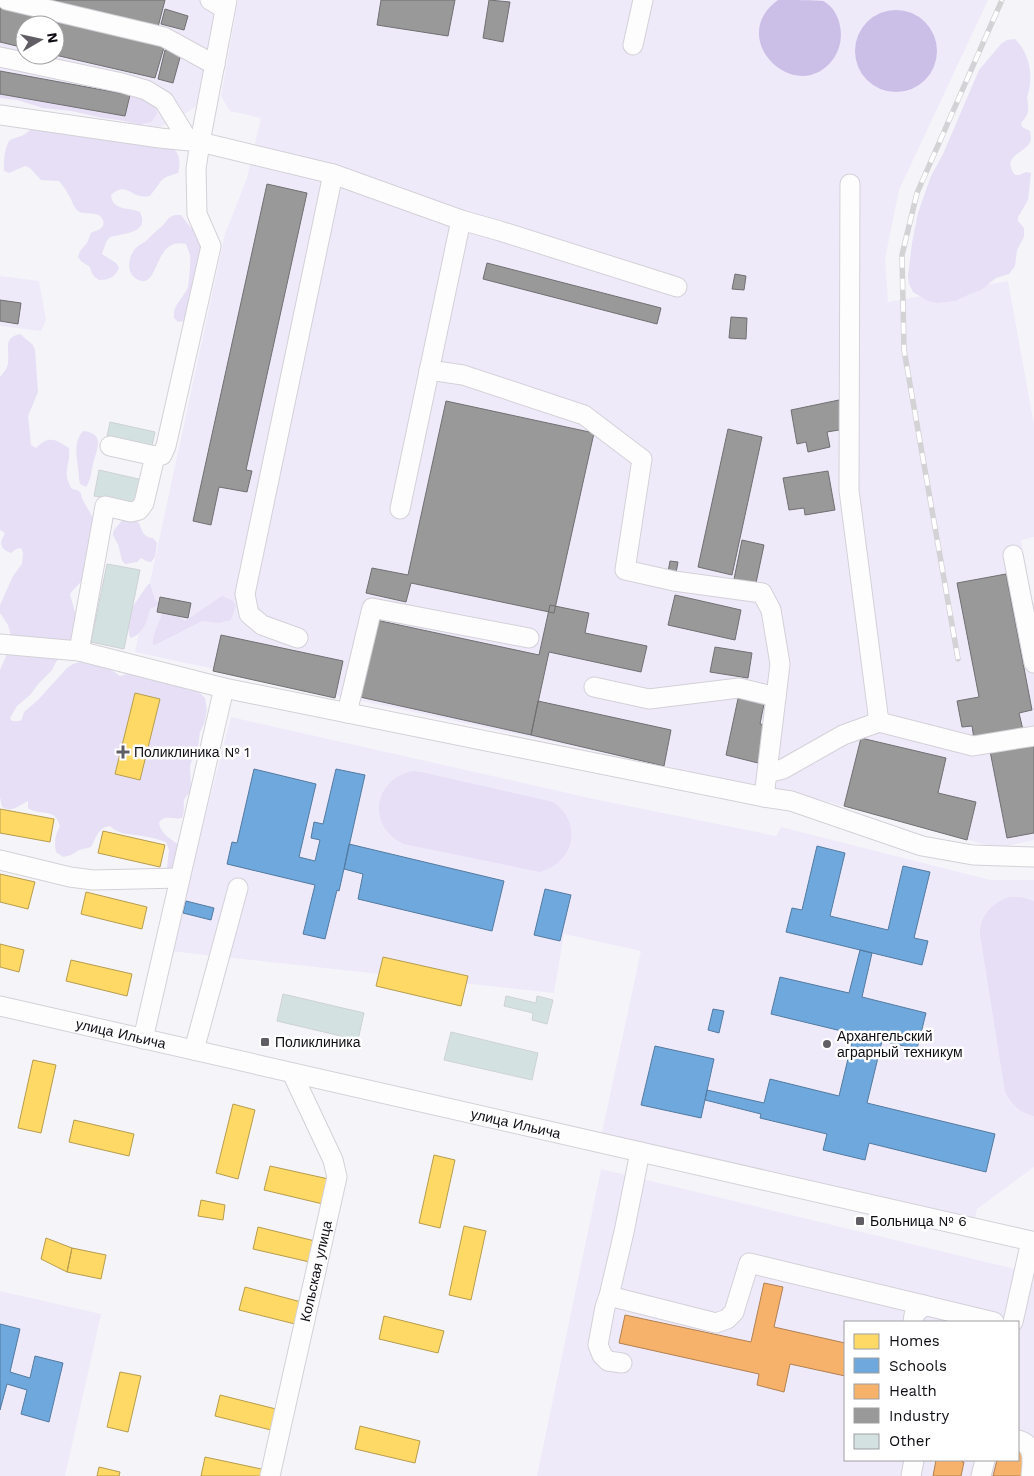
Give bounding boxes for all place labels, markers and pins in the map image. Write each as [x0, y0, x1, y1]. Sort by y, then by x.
place label: Поликлиника № 1 [134, 744, 250, 760]
marker: Поликлиника № 1 [116, 745, 130, 759]
place label: Архангельский аграрный техникум [837, 1028, 963, 1060]
place label: Поликлиника [275, 1034, 361, 1050]
marker: Поликлиника [259, 1036, 271, 1048]
marker: Архангельский аграрный техникум [821, 1038, 833, 1050]
place label: Больница № 6 [870, 1213, 967, 1229]
marker: Больница № 6 [854, 1215, 866, 1227]

